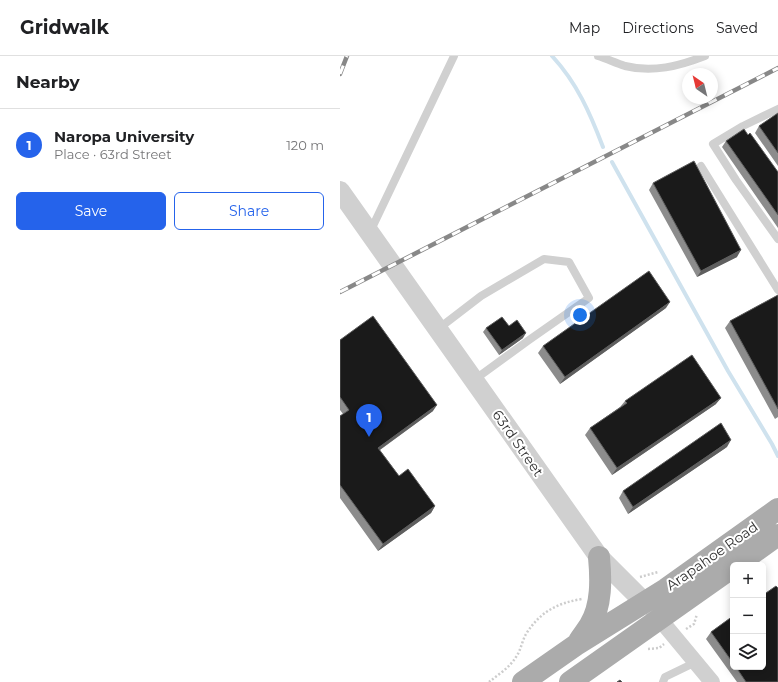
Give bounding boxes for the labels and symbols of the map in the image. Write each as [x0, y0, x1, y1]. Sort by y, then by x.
north arrow [682, 68, 718, 104]
your location [570, 305, 590, 325]
pin: 1 [356, 404, 382, 437]
street label: 63rd Street [488, 406, 548, 480]
street label: Arapahoe Road [663, 518, 761, 594]

